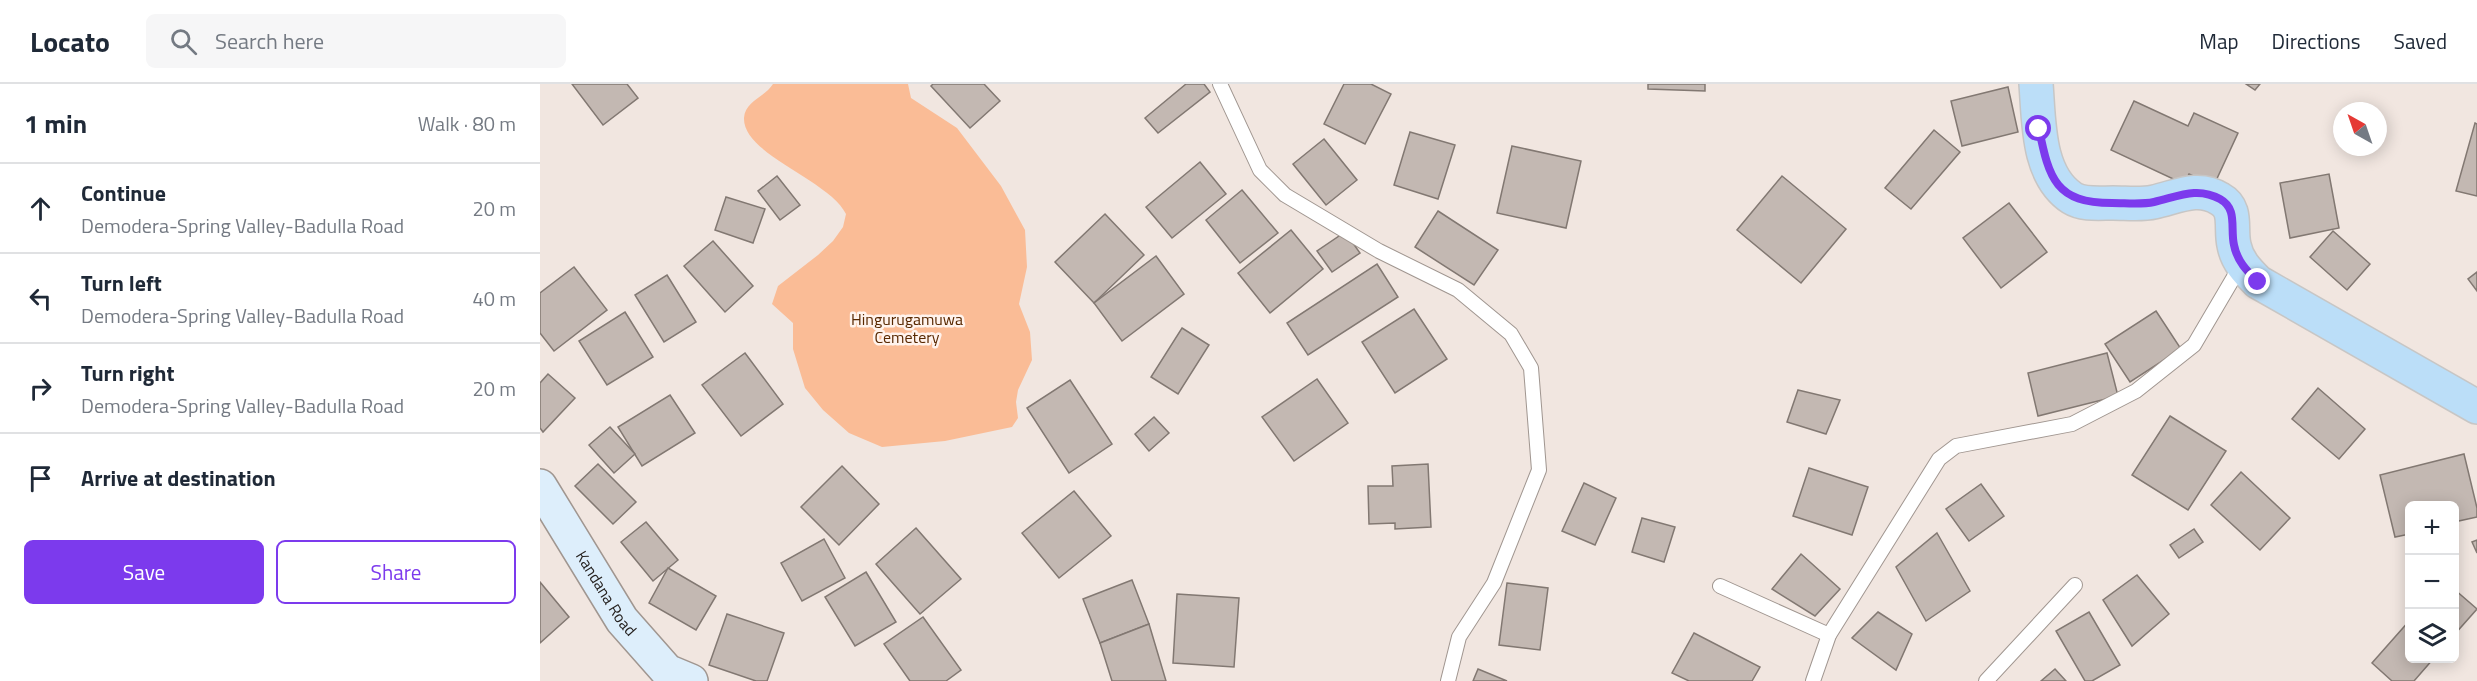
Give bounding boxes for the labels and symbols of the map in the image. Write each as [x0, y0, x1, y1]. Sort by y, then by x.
north arrow [2333, 102, 2387, 156]
route start [2025, 115, 2051, 141]
route end [2244, 268, 2270, 294]
park label: Hingurugamuwa Cemetery [851, 307, 963, 349]
street label: Kandana Road [570, 546, 643, 641]

